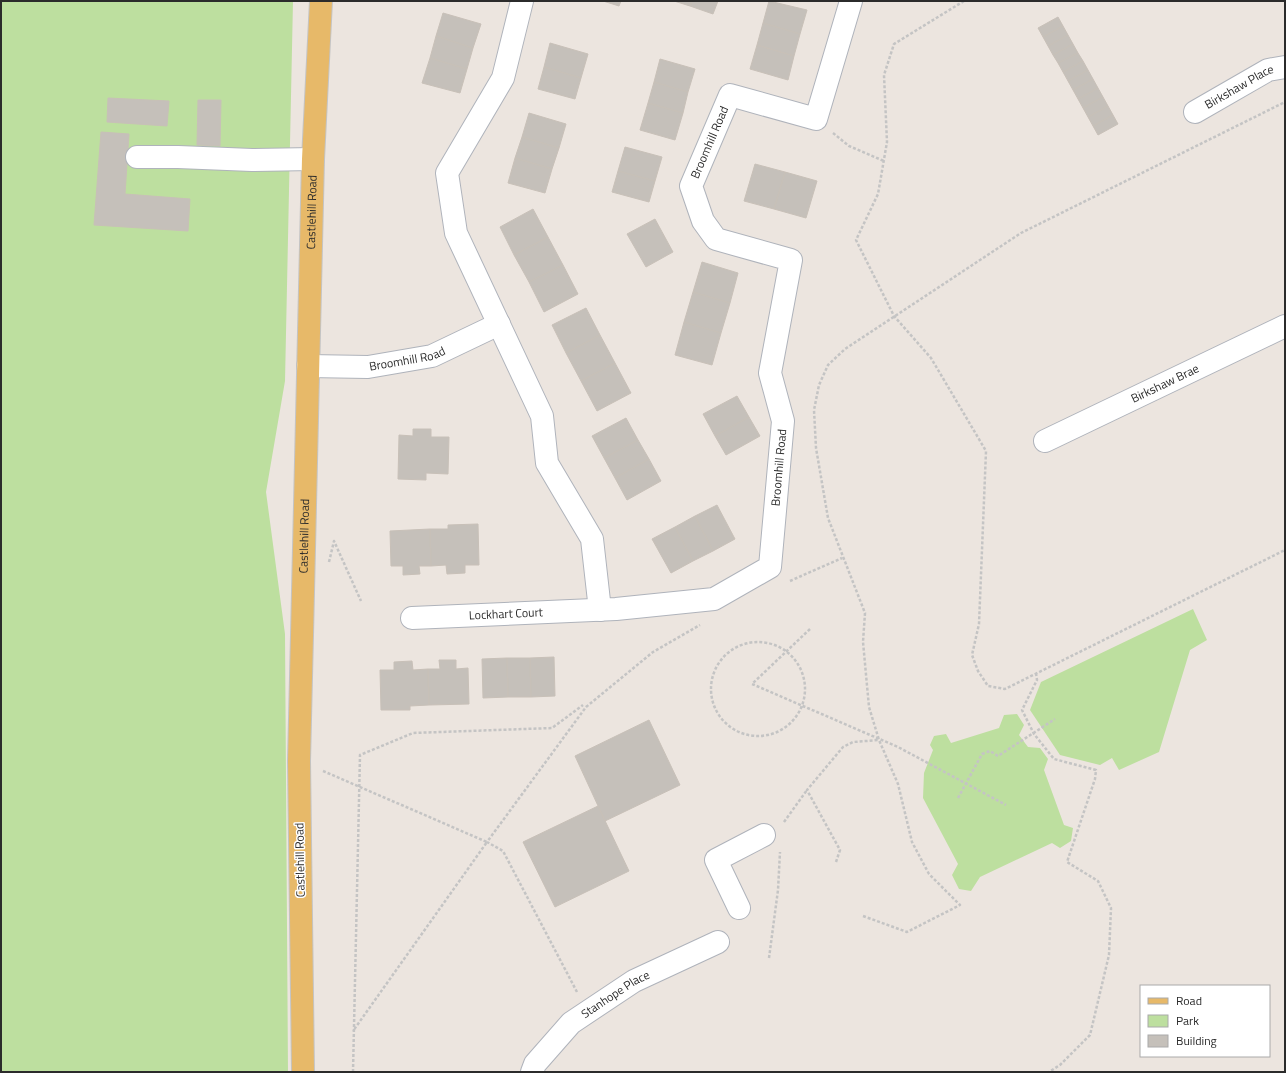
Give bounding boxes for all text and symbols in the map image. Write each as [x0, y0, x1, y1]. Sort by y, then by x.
street label: Birkshaw Place [1201, 59, 1275, 114]
street label: Broomhill Road [685, 103, 733, 182]
street label: Castlehill Road [301, 175, 322, 250]
street label: Broomhill Road [368, 341, 448, 376]
street label: Birkshaw Brae [1127, 359, 1202, 408]
street label: Broomhill Road [765, 428, 791, 507]
street label: Castlehill Road [293, 499, 314, 574]
street label: Lockhart Court [468, 602, 544, 624]
street label: Castlehill Road [289, 823, 310, 897]
street label: Stanhope Place [577, 965, 652, 1023]
legend [1140, 985, 1270, 1057]
text: Road [1176, 991, 1202, 1010]
text: Park [1176, 1011, 1199, 1030]
text: Building [1176, 1031, 1217, 1050]

